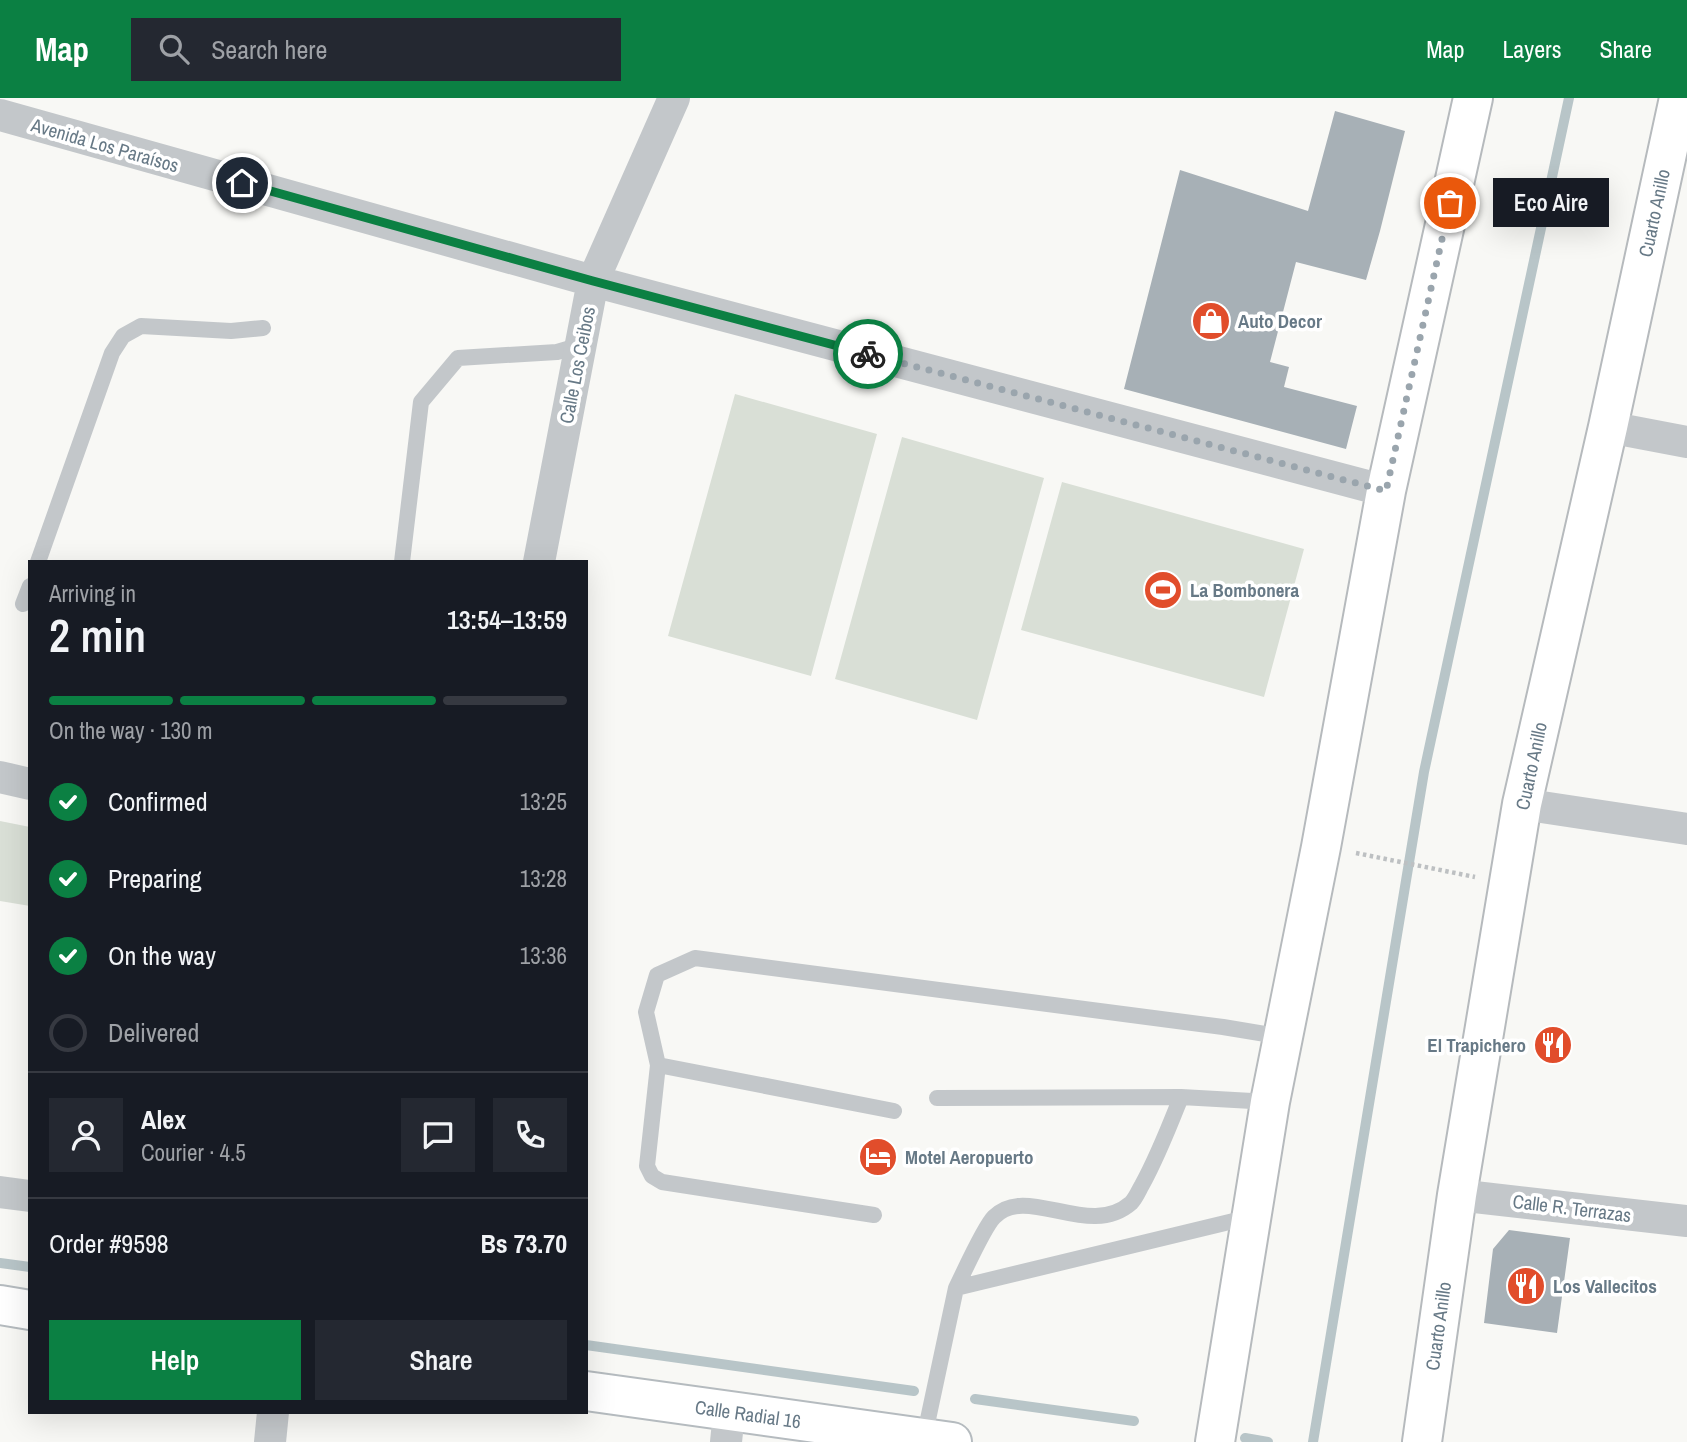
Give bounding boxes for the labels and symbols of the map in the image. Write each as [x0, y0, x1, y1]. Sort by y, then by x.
street label: Avenida Los Paraísos [27, 111, 182, 179]
pin [212, 153, 272, 213]
street label: Cuarto Anillo [1632, 167, 1676, 259]
pin [1420, 173, 1480, 233]
callout: Eco Aire [1492, 178, 1608, 228]
shop icon: Auto Decor [1190, 300, 1232, 342]
street label: Calle Los Ceibos [553, 304, 601, 426]
place label: Auto Decor [1238, 308, 1322, 334]
courier [833, 319, 903, 389]
sports icon: La Bombonera [1142, 569, 1184, 611]
place label: La Bombonera [1190, 577, 1299, 603]
street label: Cuarto Anillo [1509, 720, 1553, 812]
restaurant icon: El Trapichero [1532, 1024, 1574, 1066]
place label: El Trapichero [1427, 1032, 1526, 1058]
hotel icon: Motel Aeropuerto [857, 1136, 899, 1178]
place label: Motel Aeropuerto [905, 1144, 1033, 1170]
street label: Calle R. Terrazas [1511, 1188, 1633, 1228]
restaurant icon: Los Vallecitos [1505, 1265, 1547, 1307]
place label: Los Vallecitos [1553, 1273, 1657, 1299]
street label: Cuarto Anillo [1419, 1280, 1457, 1372]
street label: Calle Radial 16 [693, 1394, 803, 1434]

